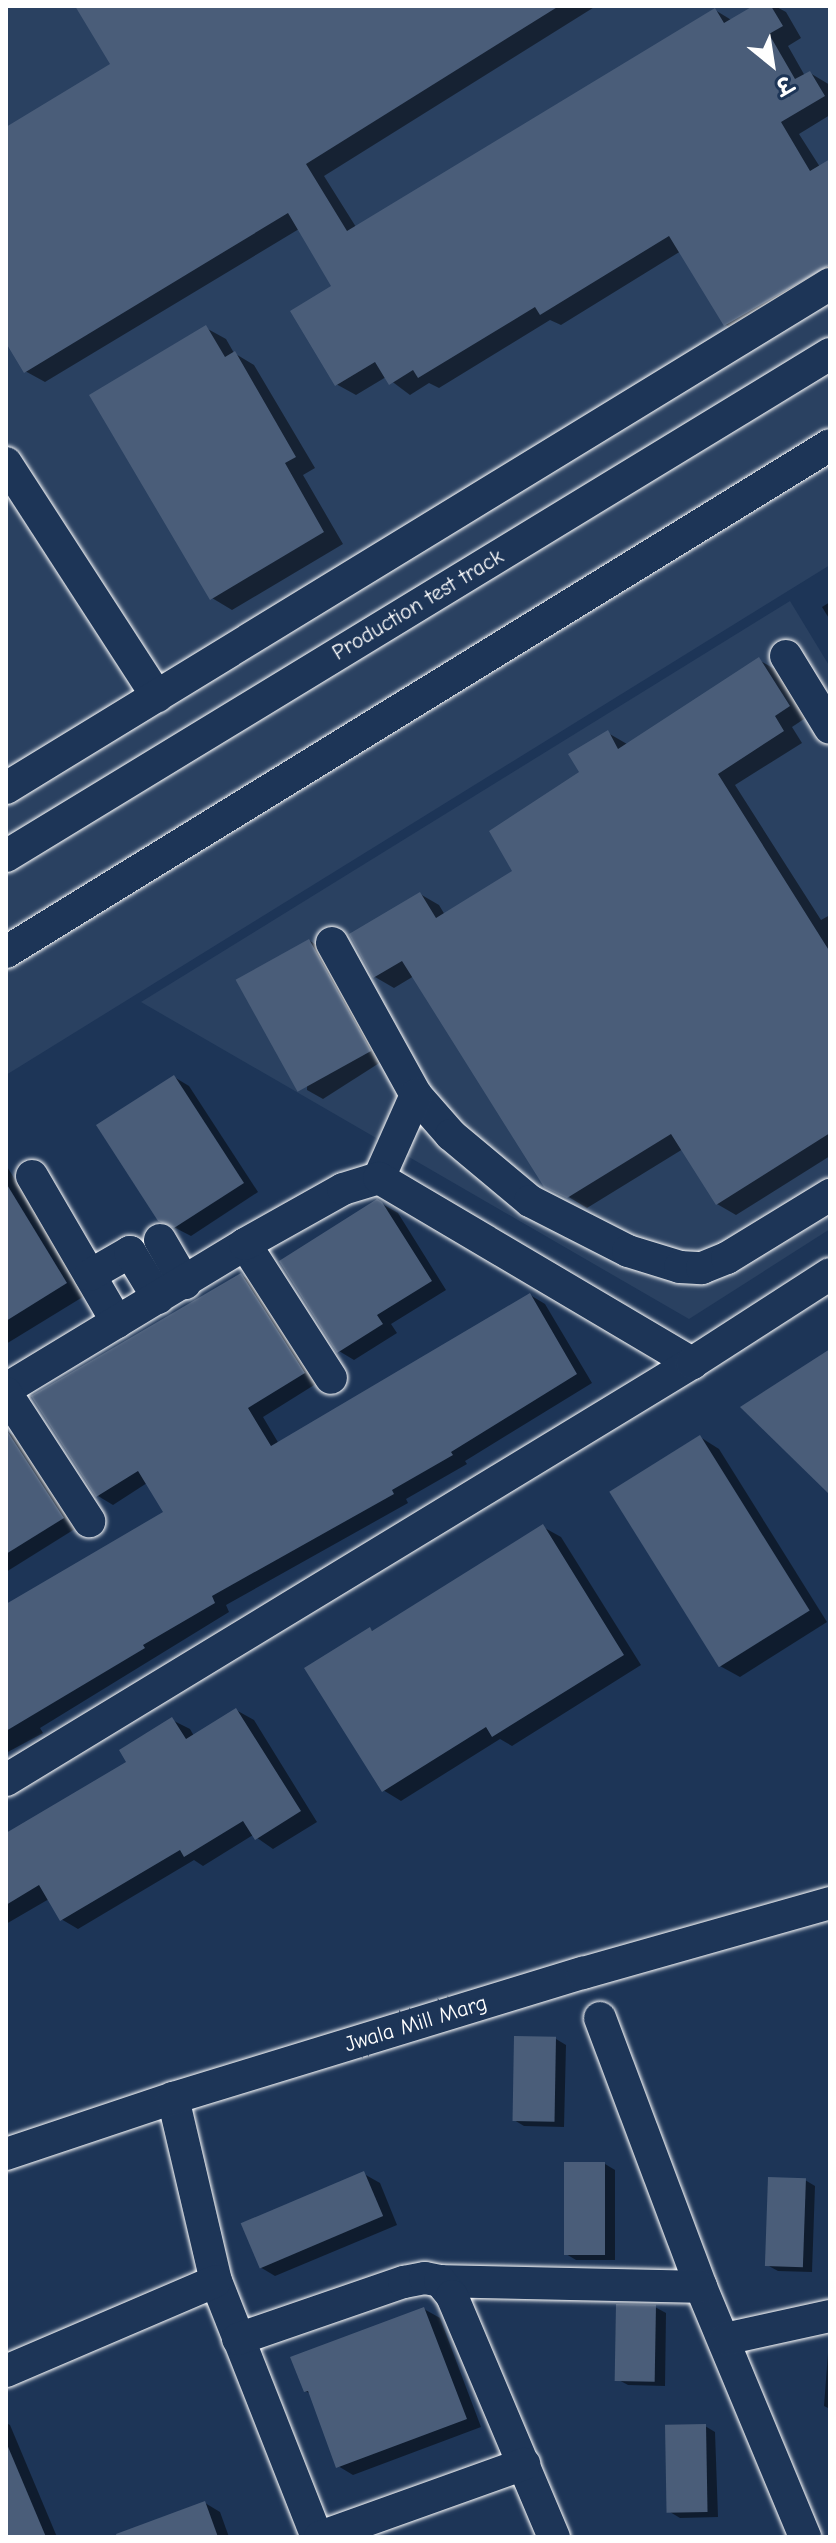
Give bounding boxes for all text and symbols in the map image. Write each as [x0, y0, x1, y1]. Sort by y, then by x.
north arrow [732, 24, 812, 104]
text: उ [771, 70, 797, 100]
street label: Production test track [328, 543, 508, 667]
street label: Jwala Mill Marg [342, 1990, 490, 2058]

